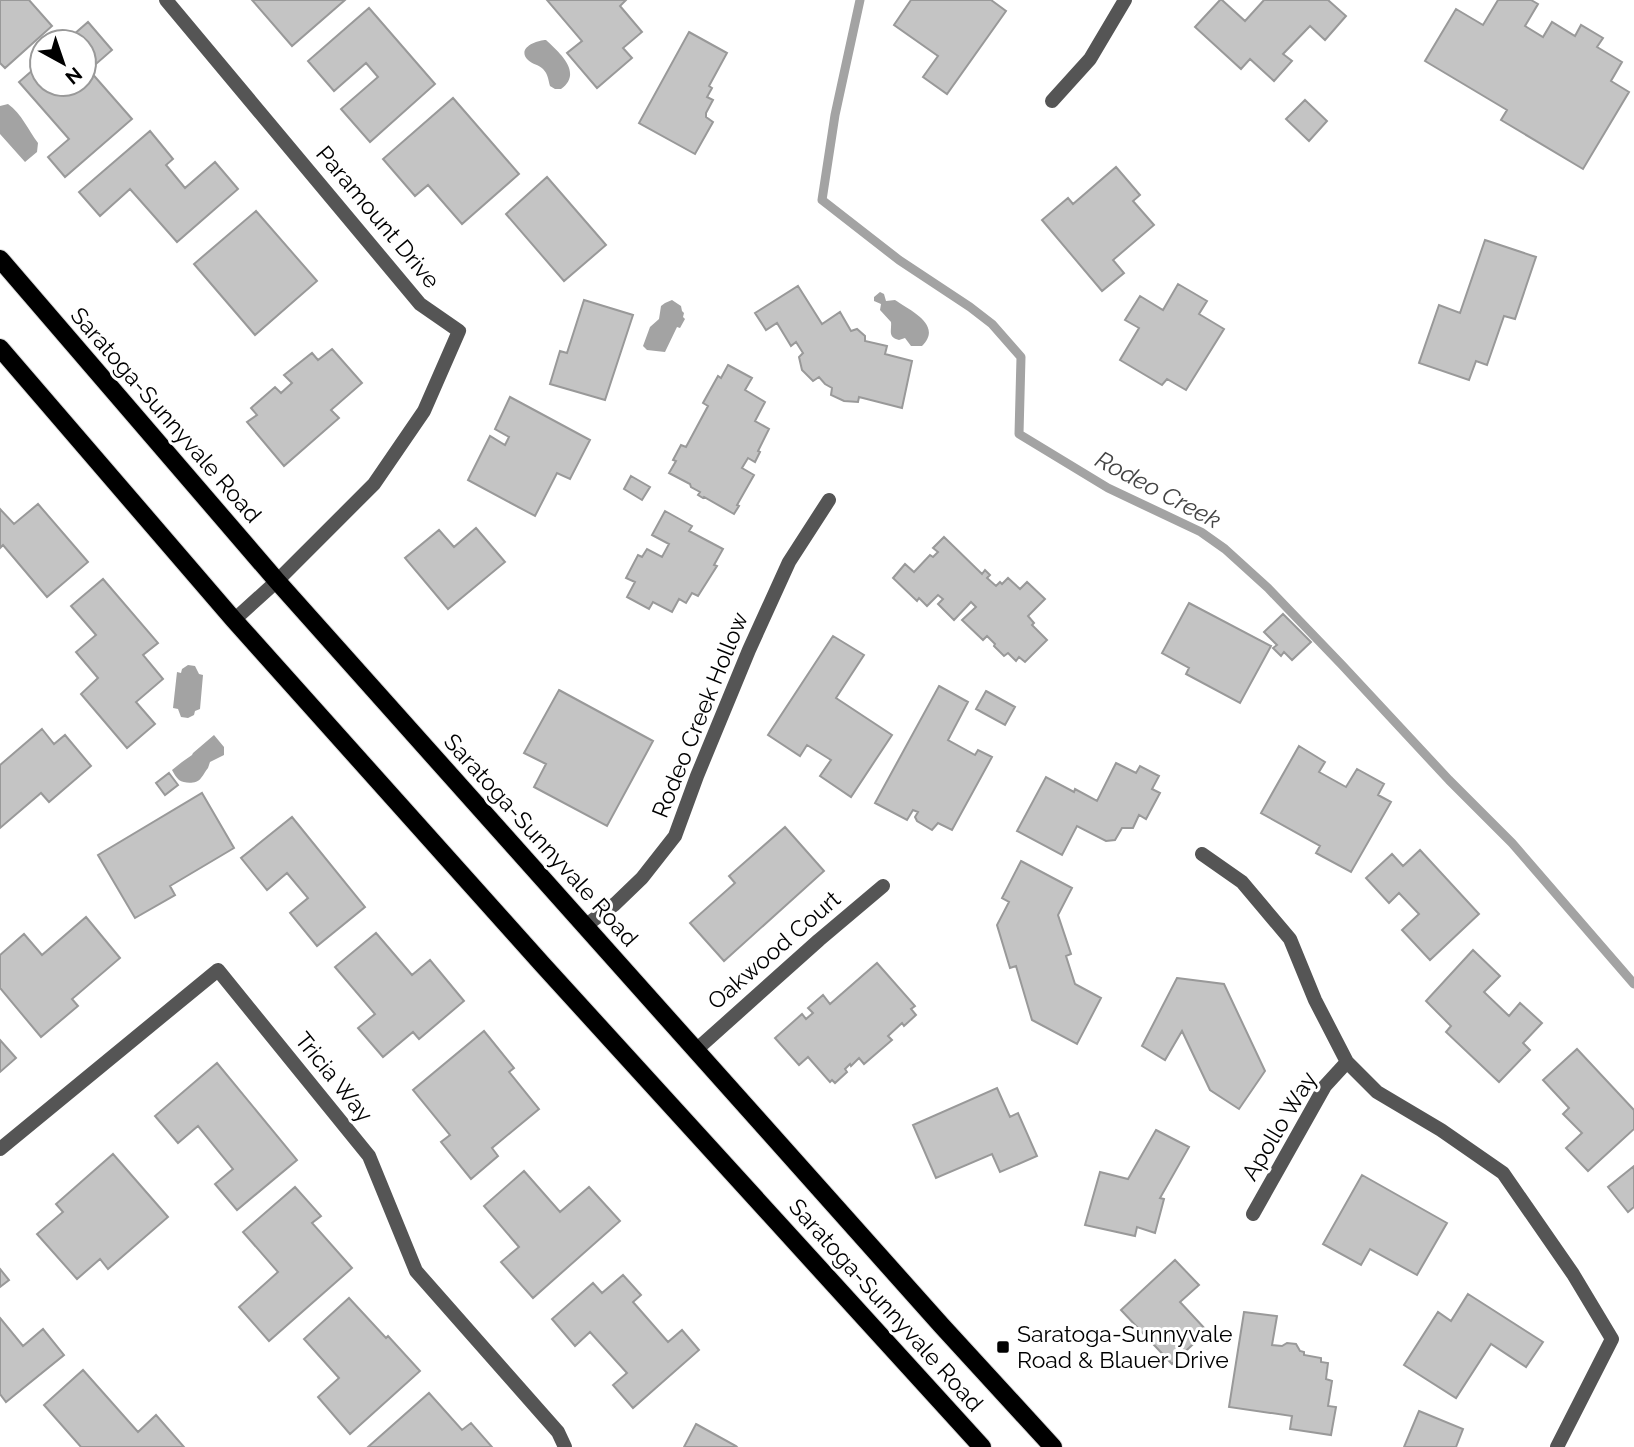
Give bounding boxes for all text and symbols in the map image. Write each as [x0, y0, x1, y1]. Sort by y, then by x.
north arrow [28, 28, 98, 98]
text: N [61, 63, 87, 89]
street label: Paramount Drive [311, 140, 446, 293]
street label: Saratoga-Sunnyvale Road [65, 301, 267, 528]
water label: Rodeo Creek [1091, 444, 1226, 535]
street label: Rodeo Creek Hollow [646, 608, 753, 821]
street label: Saratoga-Sunnyvale Road [439, 728, 644, 951]
street label: Oakwood Court [702, 885, 846, 1014]
street label: Tricia Way [290, 1026, 379, 1127]
street label: Apollo Way [1236, 1066, 1322, 1185]
street label: Saratoga-Sunnyvale Road [784, 1193, 989, 1416]
place label: Saratoga-Sunnyvale Road & Blauer Drive [1017, 1320, 1233, 1373]
marker: Saratoga-Sunnyvale Road & Blauer Drive [995, 1339, 1011, 1355]

